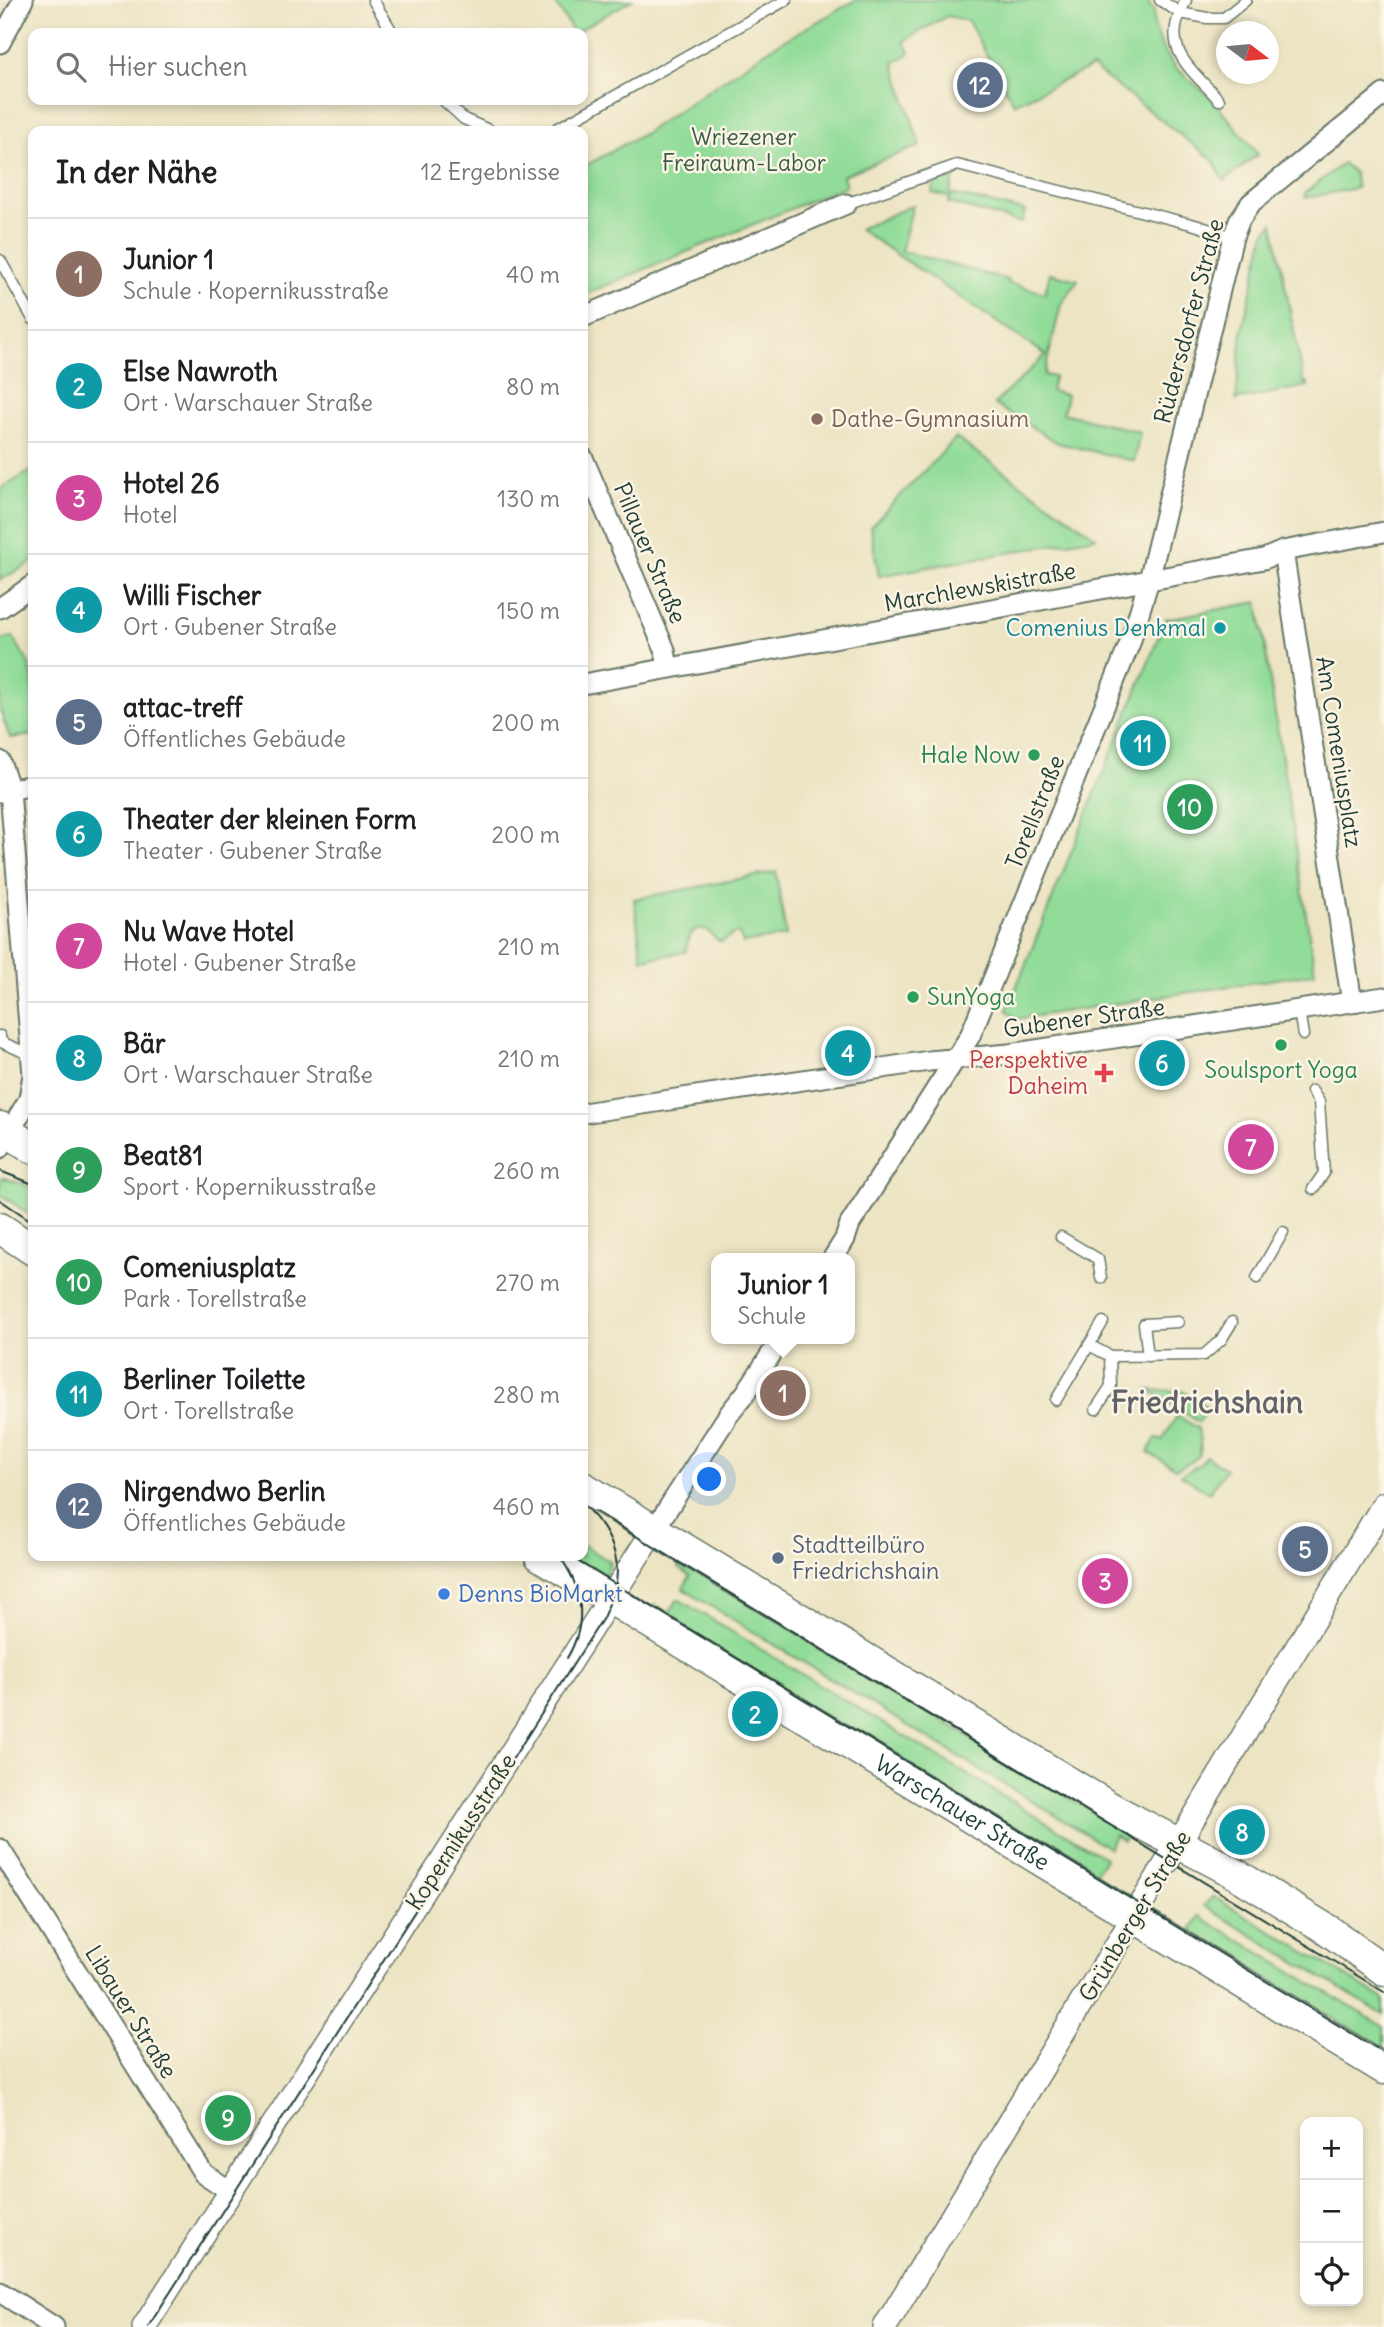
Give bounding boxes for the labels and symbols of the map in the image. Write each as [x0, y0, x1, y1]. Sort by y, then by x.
north arrow [1216, 21, 1279, 84]
pin: 12 [957, 59, 1003, 111]
park label: Wriezener Freiraum-Labor [662, 122, 827, 177]
street label: Rüdersdorfer Straße [1147, 215, 1230, 426]
place label: Dathe-Gymnasium [831, 404, 1029, 433]
marker: Dathe-Gymnasium [809, 411, 825, 427]
street label: Pillauer Straße [608, 478, 693, 628]
street label: Marchlewskistraße [882, 555, 1078, 618]
place label: Comenius Denkmal [1006, 613, 1206, 642]
marker: Comenius Denkmal [1212, 620, 1228, 636]
street label: Am Comeniusplatz [1310, 654, 1369, 850]
pin: 11 [1120, 717, 1166, 769]
place label: Hale Now [921, 740, 1020, 769]
marker: Hale Now [1026, 747, 1042, 763]
street label: Torellstraße [999, 751, 1071, 873]
pin: 10 [1167, 781, 1213, 833]
place label: SunYoga [927, 982, 1015, 1011]
marker: SunYoga [905, 989, 921, 1005]
street label: Gubener Straße [1001, 992, 1167, 1043]
pin: 4 [825, 1027, 871, 1079]
pin: 6 [1139, 1037, 1185, 1089]
marker: Soulsport Yoga [1273, 1037, 1289, 1053]
place label: Perspektive Daheim [969, 1045, 1088, 1100]
place label: Soulsport Yoga [1204, 1055, 1358, 1084]
marker: Perspektive Daheim [1094, 1063, 1114, 1083]
pin: 7 [1228, 1121, 1274, 1173]
pin: 1 [760, 1367, 806, 1419]
district label: Friedrichshain [1111, 1383, 1303, 1421]
your location [692, 1462, 726, 1496]
pin: 5 [1282, 1523, 1328, 1575]
place label: Stadtteilbüro Friedrichshain [792, 1530, 939, 1585]
marker: Stadtteilbüro Friedrichshain [770, 1550, 786, 1566]
pin: 3 [1082, 1555, 1128, 1607]
place label: Denns BioMarkt [458, 1579, 623, 1608]
marker: Denns BioMarkt [436, 1586, 452, 1602]
pin: 2 [732, 1688, 778, 1740]
street label: Kopernikusstraße [399, 1748, 522, 1916]
street label: Warschauer Straße [870, 1748, 1055, 1876]
pin: 8 [1219, 1806, 1265, 1858]
street label: Grünberger Straße [1072, 1825, 1197, 2007]
street label: Libauer Straße [79, 1940, 184, 2084]
pin: 9 [205, 2092, 251, 2144]

